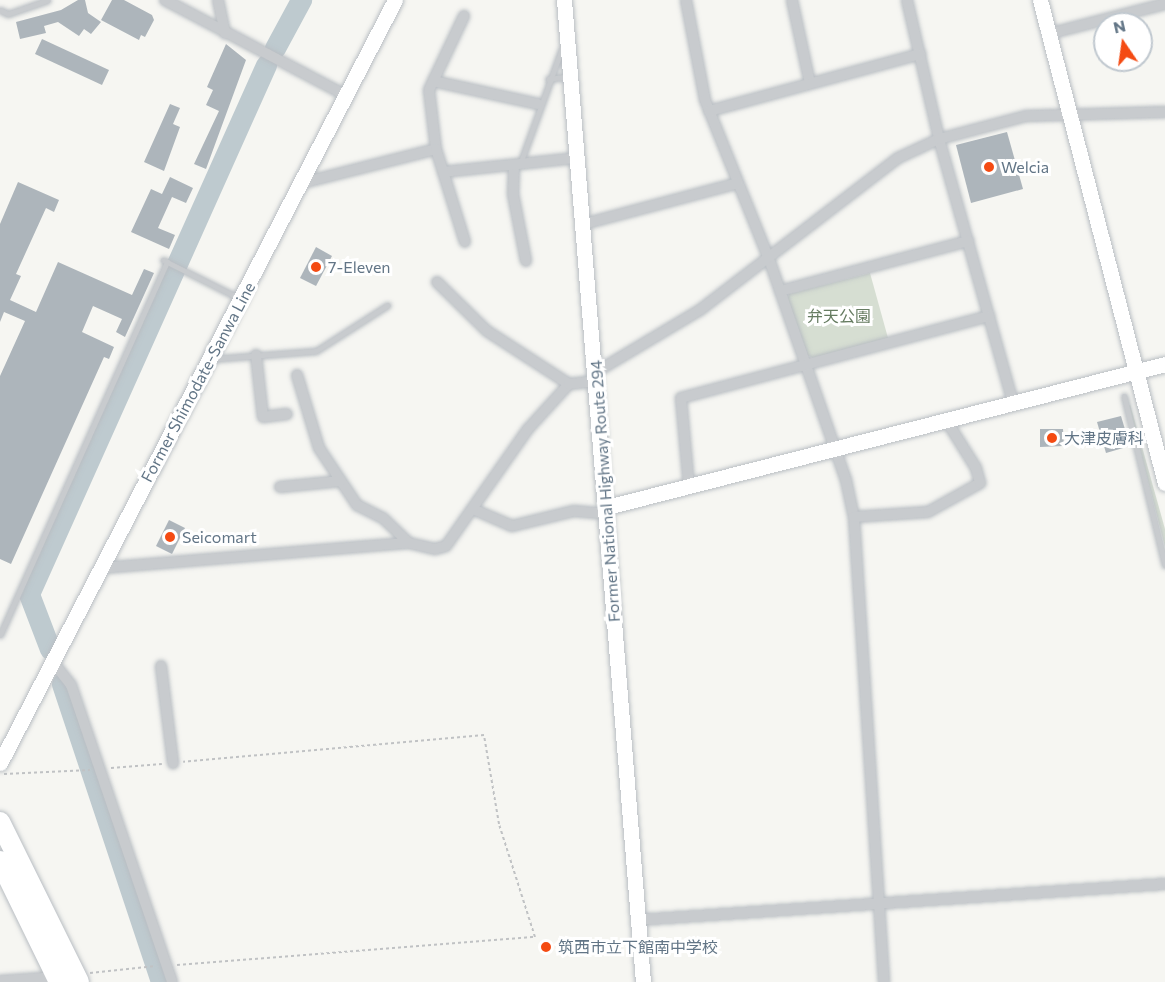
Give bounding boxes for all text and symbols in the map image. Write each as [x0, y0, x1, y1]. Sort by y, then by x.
north arrow [1093, 12, 1153, 72]
text: N [1111, 15, 1127, 37]
place label: Welcia [1001, 157, 1049, 177]
marker: Welcia [982, 160, 996, 174]
place label: 7-Eleven [328, 257, 391, 277]
marker: 7-Eleven [309, 260, 323, 274]
street label: Former Shimodate-Sanwa Line [137, 279, 259, 485]
park label: 弁天公園 [807, 306, 871, 326]
street label: Former National Highway Route 294 [586, 359, 624, 623]
place label: 大津皮膚科 [1064, 428, 1144, 448]
marker: 大津皮膚科 [1045, 431, 1059, 445]
place label: Seicomart [182, 527, 257, 547]
marker: Seicomart [163, 530, 177, 544]
place label: 筑西市立下館南中学校 [558, 937, 718, 957]
marker: 筑西市立下館南中学校 [539, 940, 553, 954]

